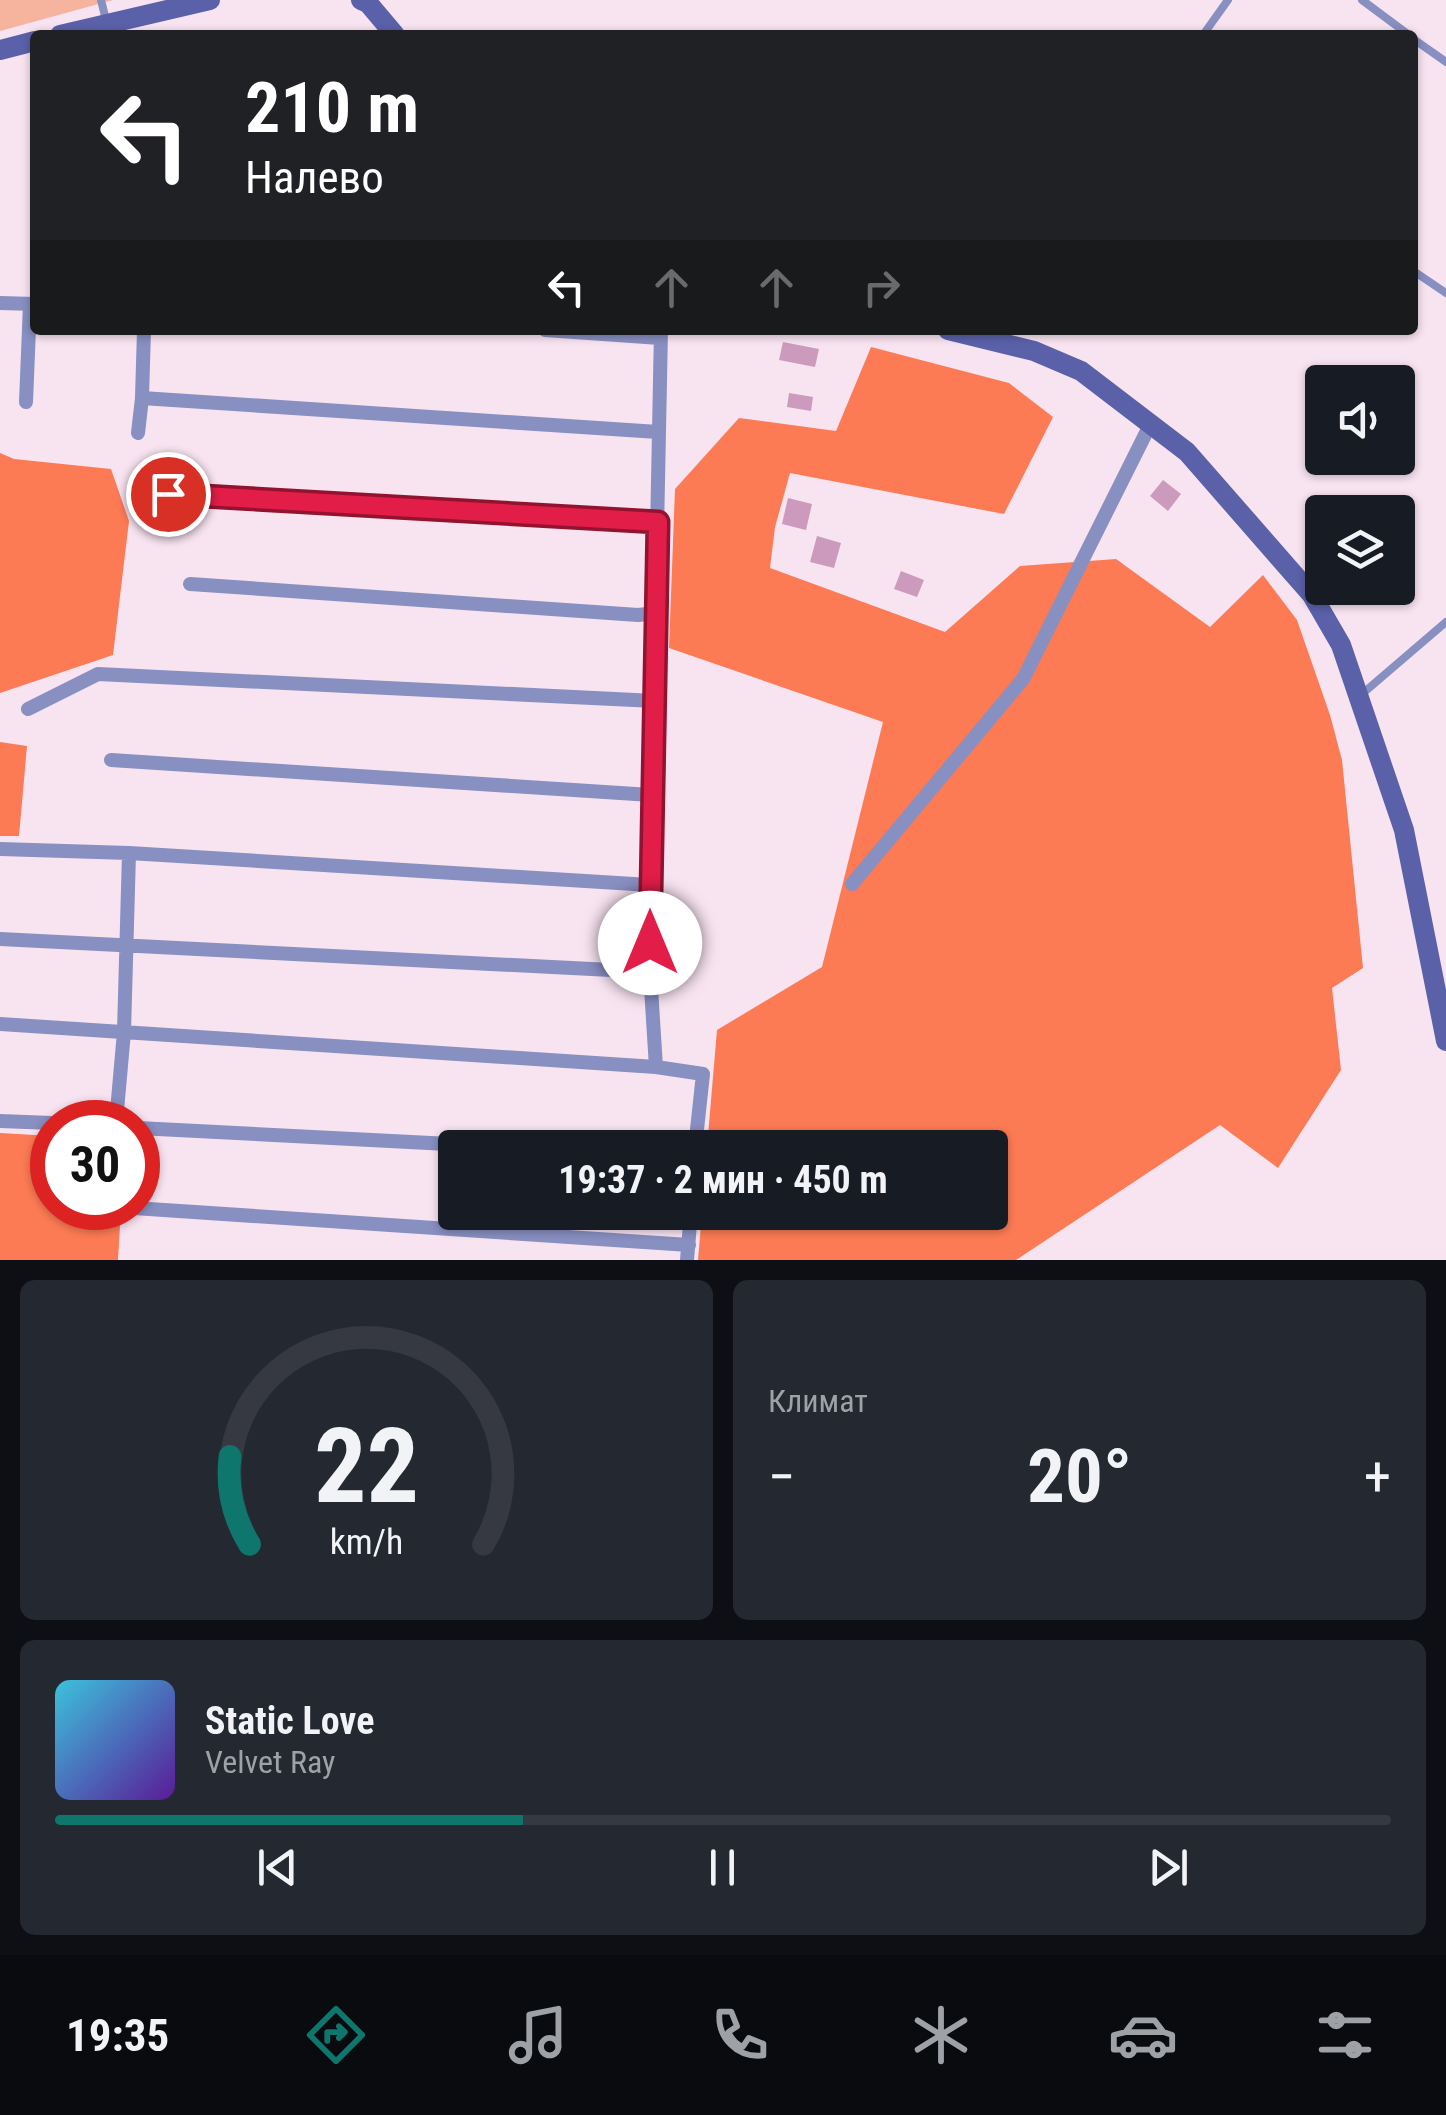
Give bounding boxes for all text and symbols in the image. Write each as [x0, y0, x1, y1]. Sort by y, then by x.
text: 210 m [245, 67, 419, 149]
icon: left [80, 70, 210, 200]
text: Налево [245, 151, 384, 204]
icon: left [539, 260, 594, 315]
icon: ahead [644, 260, 699, 315]
icon: ahead [749, 260, 804, 315]
icon: right [854, 260, 909, 315]
map controls [1305, 365, 1415, 605]
button: sound [1305, 365, 1415, 475]
pin [126, 452, 211, 537]
icon: arrive [141, 467, 196, 522]
button: layers [1305, 495, 1415, 605]
position arrow [598, 891, 702, 995]
speed limit sign: 30 [30, 1100, 160, 1230]
text: 19:37 · 2 мин · 450 m [558, 1158, 888, 1202]
text: Климат [768, 1382, 868, 1420]
text: 22 [314, 1406, 419, 1527]
text: 20° [1027, 1432, 1132, 1520]
text: − [768, 1445, 796, 1509]
text: + [1364, 1445, 1391, 1509]
text: km/h [330, 1521, 403, 1563]
text: Static Love [205, 1699, 374, 1743]
text: Velvet Ray [205, 1743, 335, 1781]
icon: previous [250, 1840, 305, 1895]
icon: pause [695, 1840, 750, 1895]
icon: next [1141, 1840, 1196, 1895]
icon: directions [301, 2000, 371, 2070]
icon: music [503, 2000, 573, 2070]
icon: phone [705, 2000, 775, 2070]
icon: climate [906, 2000, 976, 2070]
icon: car [1108, 2000, 1178, 2070]
icon: filters [1310, 2000, 1380, 2070]
text: 19:35 [66, 2009, 169, 2062]

